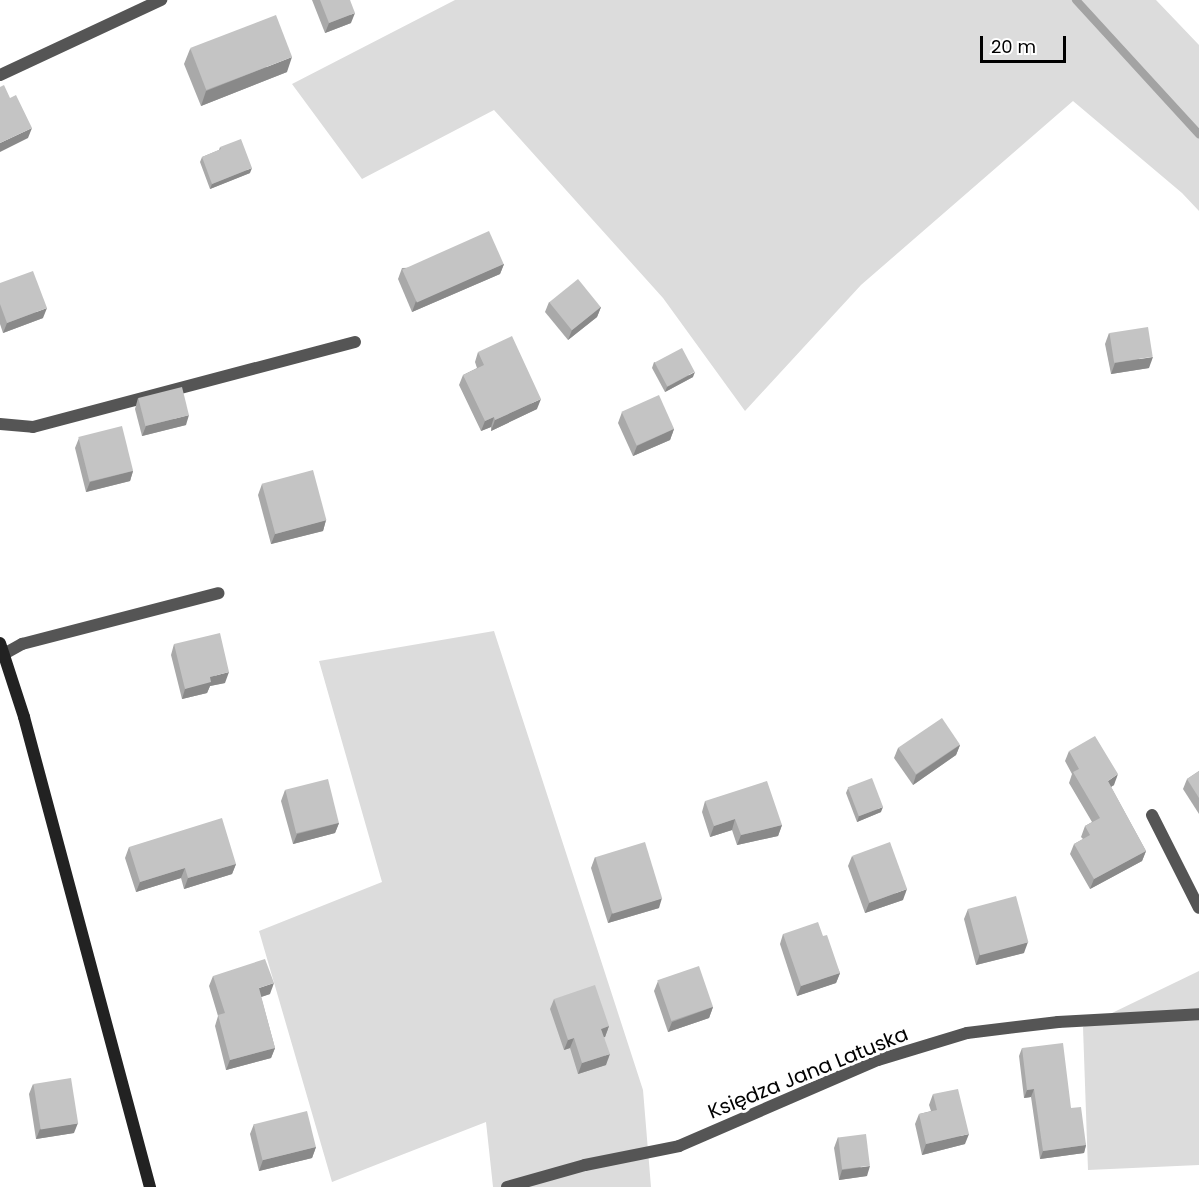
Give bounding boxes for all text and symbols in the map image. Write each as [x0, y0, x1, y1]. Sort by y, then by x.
scale bar [983, 24, 1068, 62]
text: 20 m [991, 34, 1036, 59]
street label: Księdza Jana Latuska [705, 1022, 911, 1124]

